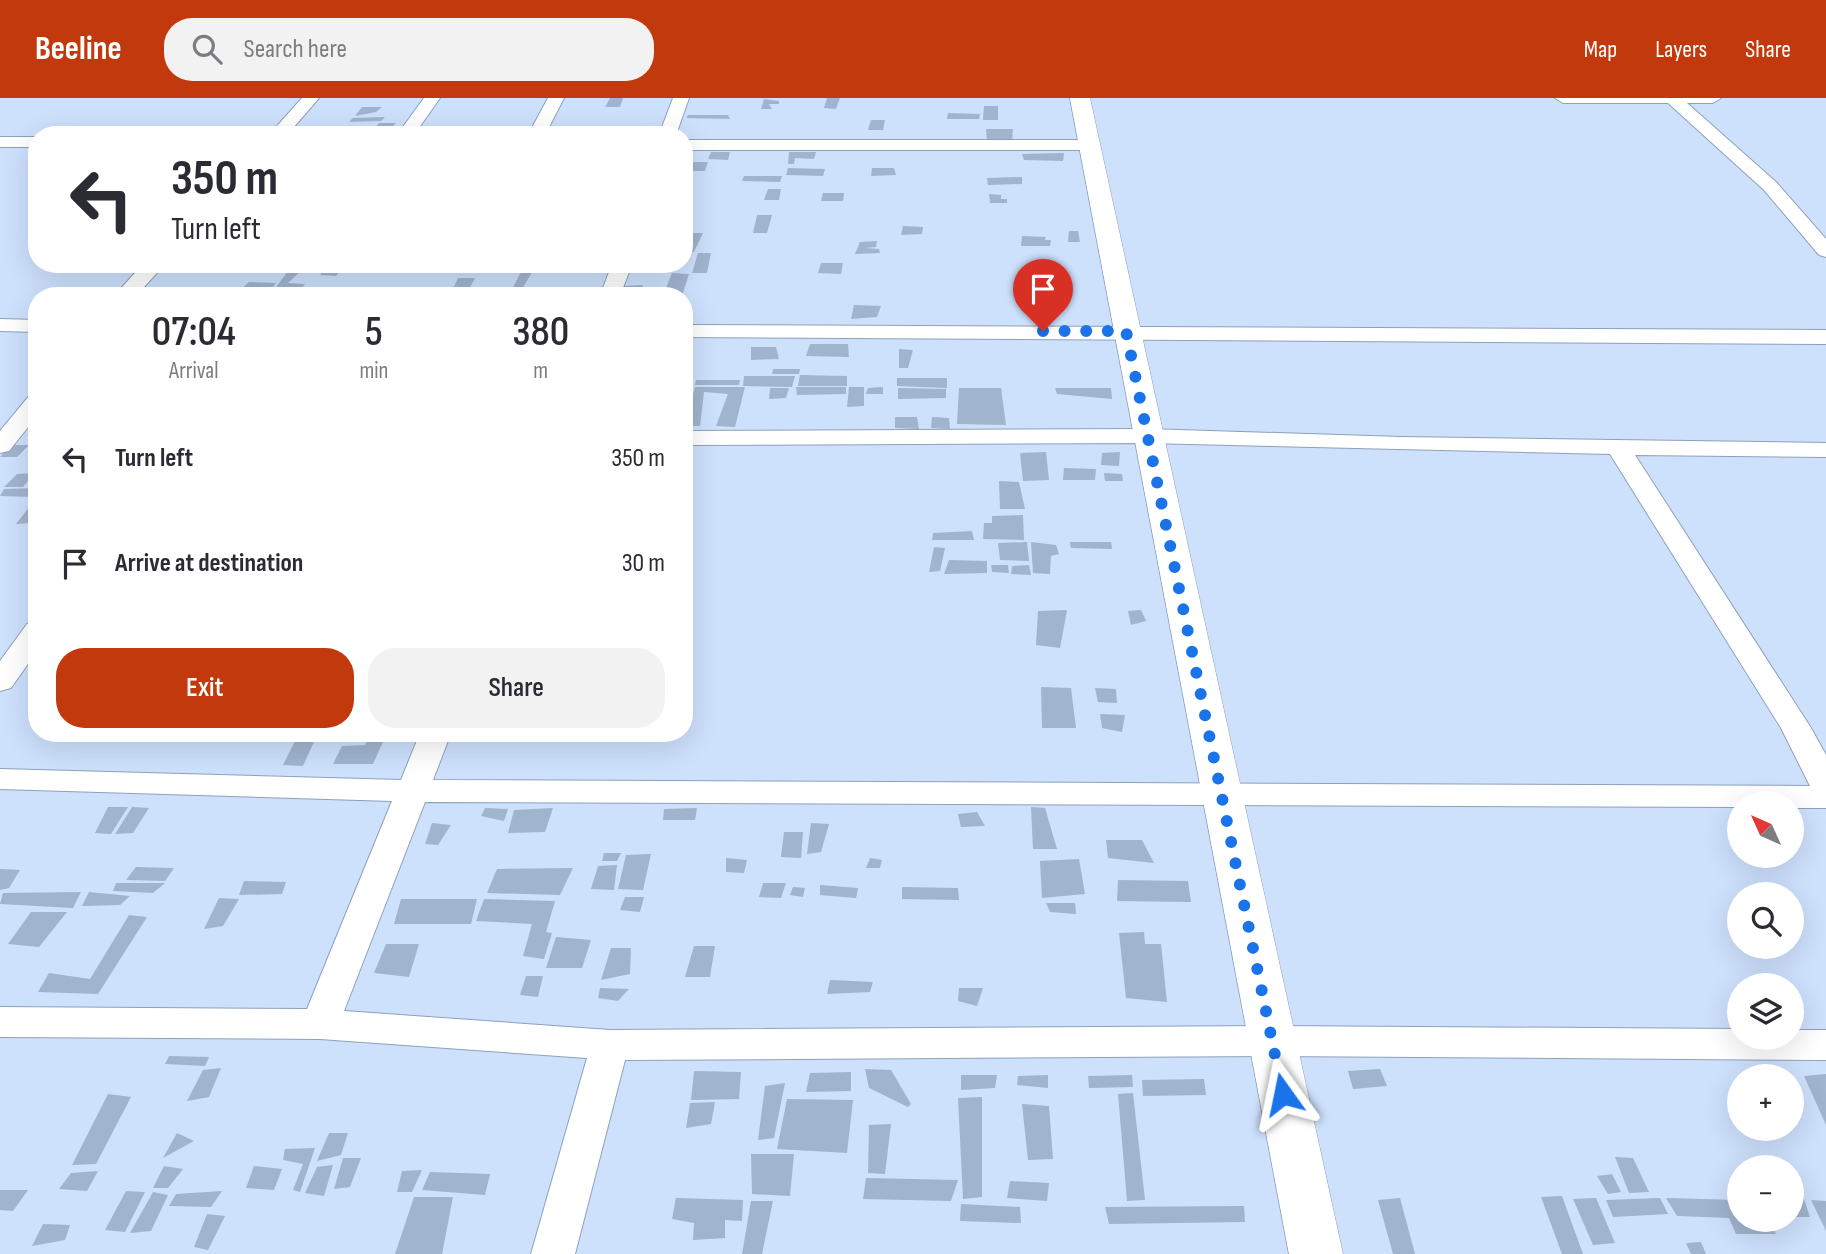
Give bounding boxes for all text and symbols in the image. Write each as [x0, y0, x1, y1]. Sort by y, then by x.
search box [164, 18, 654, 81]
text: Beeline [35, 29, 122, 69]
icon: search [188, 30, 226, 68]
text: Search here [244, 34, 347, 65]
text: Map [1584, 35, 1617, 64]
text: Layers [1655, 35, 1707, 64]
text: Share [1745, 35, 1791, 64]
text: 350 m [171, 150, 278, 209]
icon: left [56, 154, 147, 245]
text: Turn left [171, 210, 261, 249]
pin [1013, 259, 1073, 331]
icon: arrive [1024, 270, 1062, 308]
text: 07:04 [152, 307, 236, 358]
text: 5 [365, 307, 383, 358]
text: 380 [512, 307, 569, 358]
text: Arrival [169, 357, 218, 385]
text: min [359, 357, 388, 385]
text: m [533, 357, 548, 385]
icon: left [56, 440, 94, 478]
text: Turn left [115, 443, 193, 474]
text: 350 m [611, 443, 665, 474]
icon: arrive [56, 545, 94, 583]
text: Arrive at destination [115, 548, 303, 579]
text: 30 m [622, 548, 665, 579]
button: Exit [56, 648, 354, 728]
button: Share [368, 648, 665, 728]
north arrow [1727, 791, 1804, 868]
map controls [1727, 791, 1804, 1232]
button: search [1727, 882, 1804, 959]
button: layers [1727, 973, 1804, 1050]
position arrow [1246, 1057, 1320, 1131]
button: + [1727, 1064, 1804, 1141]
button: − [1727, 1155, 1804, 1232]

